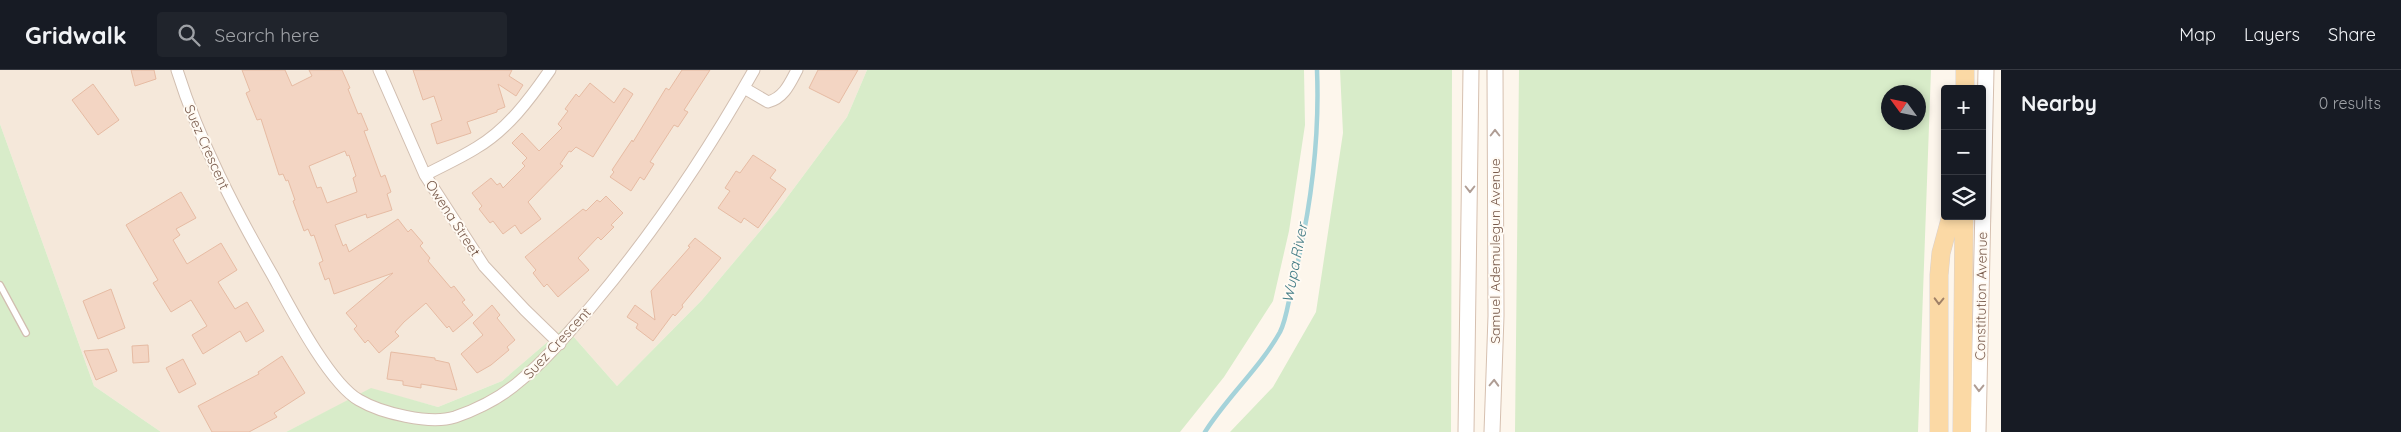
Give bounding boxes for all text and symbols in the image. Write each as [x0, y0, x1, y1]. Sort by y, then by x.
search box [157, 12, 507, 57]
text: Gridwalk [25, 20, 127, 50]
icon: search [175, 21, 203, 49]
text: Search here [215, 23, 319, 47]
text: Map [2179, 23, 2216, 46]
text: Layers [2244, 23, 2300, 46]
text: Share [2328, 23, 2376, 46]
north arrow [1881, 85, 1926, 130]
map controls [1941, 85, 1986, 220]
button: + [1941, 85, 1986, 130]
text: Nearby [2021, 90, 2097, 116]
text: 0 results [2319, 93, 2381, 113]
street label: Suez Crescent [180, 102, 234, 192]
one-way arrow [1490, 129, 1500, 137]
button: − [1941, 130, 1986, 175]
street label: Samuel Ademulegun Avenue [1486, 158, 1504, 344]
button: layers [1941, 175, 1986, 220]
street label: Owena Street [422, 176, 485, 260]
one-way arrow [1465, 185, 1475, 193]
water label: Wupa River [1278, 219, 1312, 304]
street label: Constitution Avenue [1971, 231, 1991, 360]
one-way arrow [1934, 298, 1944, 306]
street label: Suez Crescent [519, 303, 595, 382]
one-way arrow [1488, 379, 1499, 387]
one-way arrow [1974, 384, 1984, 392]

